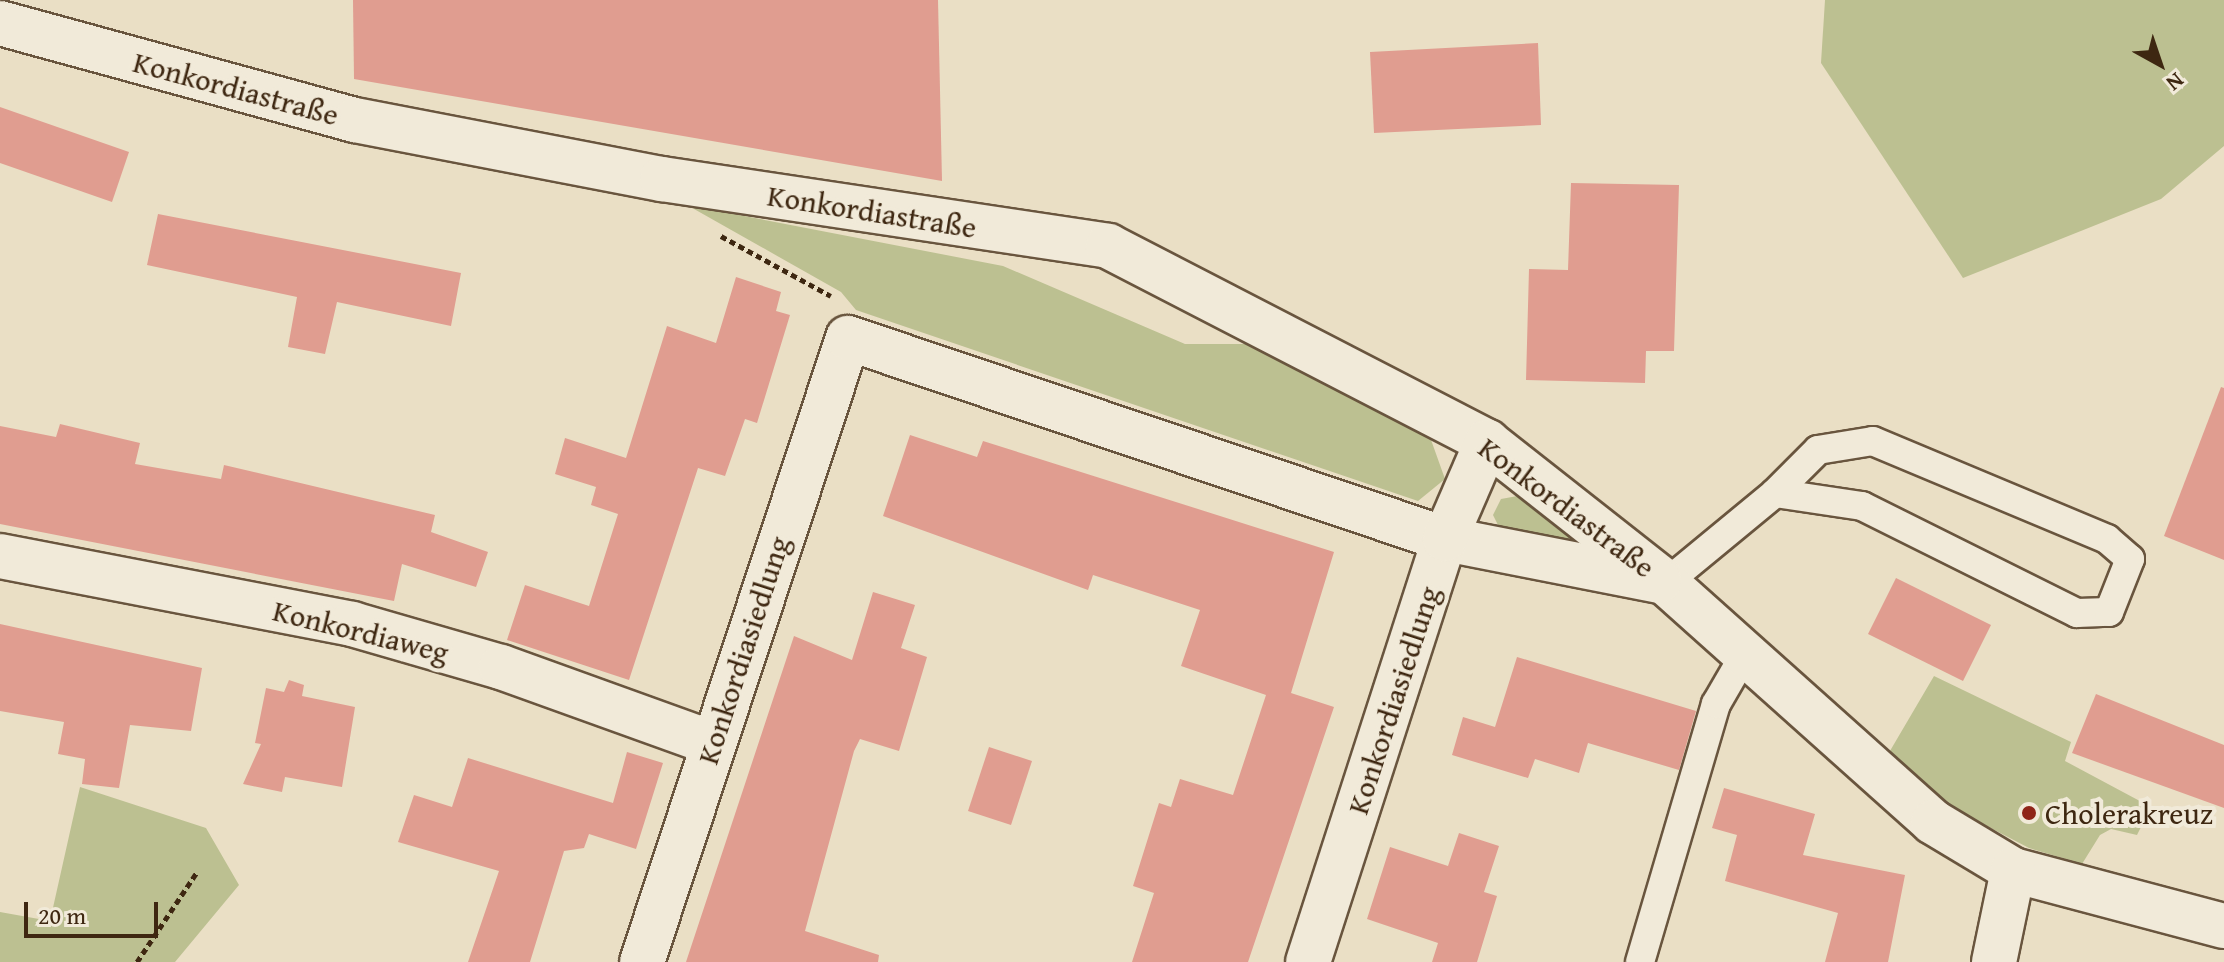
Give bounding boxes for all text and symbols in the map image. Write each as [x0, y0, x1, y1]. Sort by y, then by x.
north arrow [2120, 24, 2200, 104]
street label: Konkordiastraße [129, 43, 343, 133]
text: N [2160, 65, 2191, 99]
street label: Konkordiastraße [765, 177, 979, 245]
street label: Konkordiastraße [1472, 429, 1662, 585]
street label: Konkordiasiedlung [689, 532, 797, 768]
street label: Konkordiasiedlung [1339, 582, 1447, 818]
street label: Konkordiaweg [269, 592, 453, 670]
place label: Cholerakreuz [2045, 795, 2213, 831]
marker: Cholerakreuz [2020, 804, 2038, 822]
scale bar [28, 886, 162, 936]
text: 20 m [38, 898, 86, 933]

